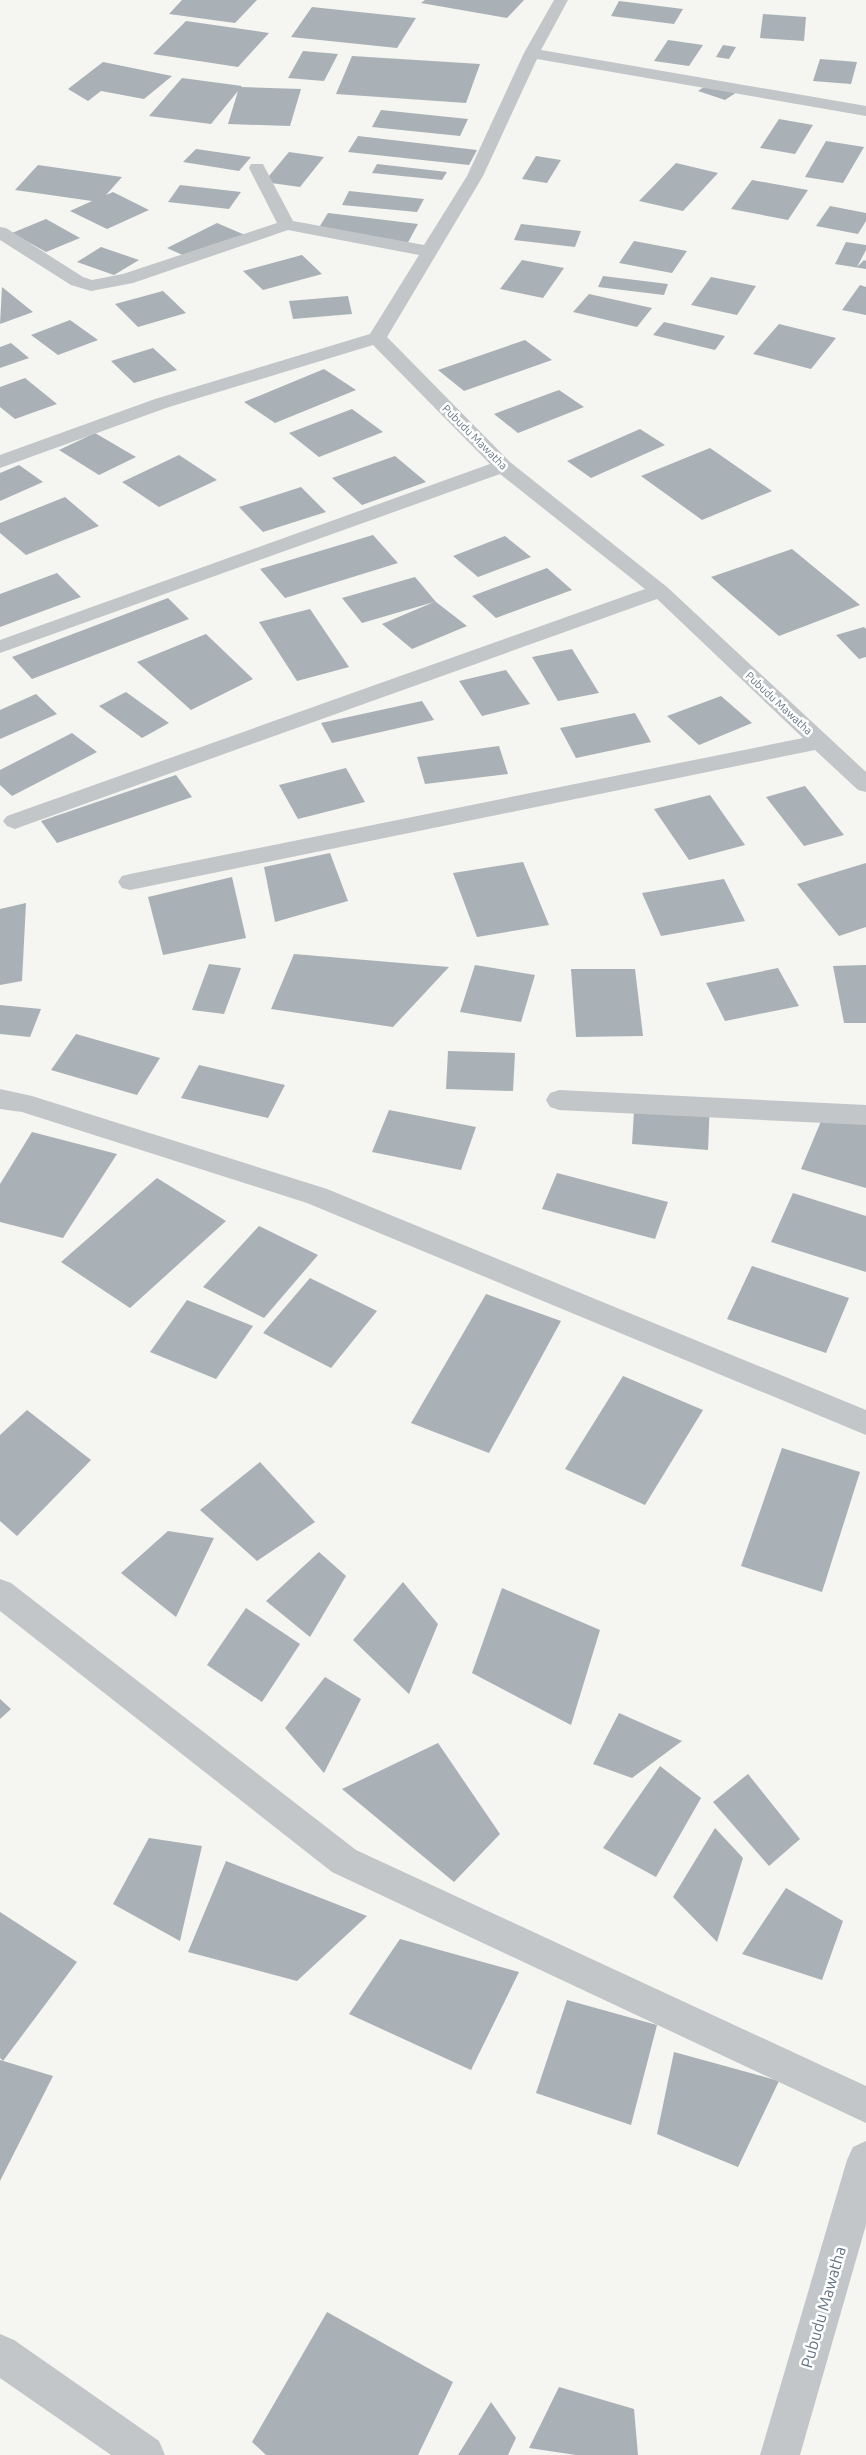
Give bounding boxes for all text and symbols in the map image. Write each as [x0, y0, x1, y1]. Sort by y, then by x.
street label: Pubudu Mawatha [440, 402, 510, 472]
street label: Pubudu Mawatha [743, 669, 815, 737]
street label: Pubudu Mawatha [797, 2244, 849, 2370]

